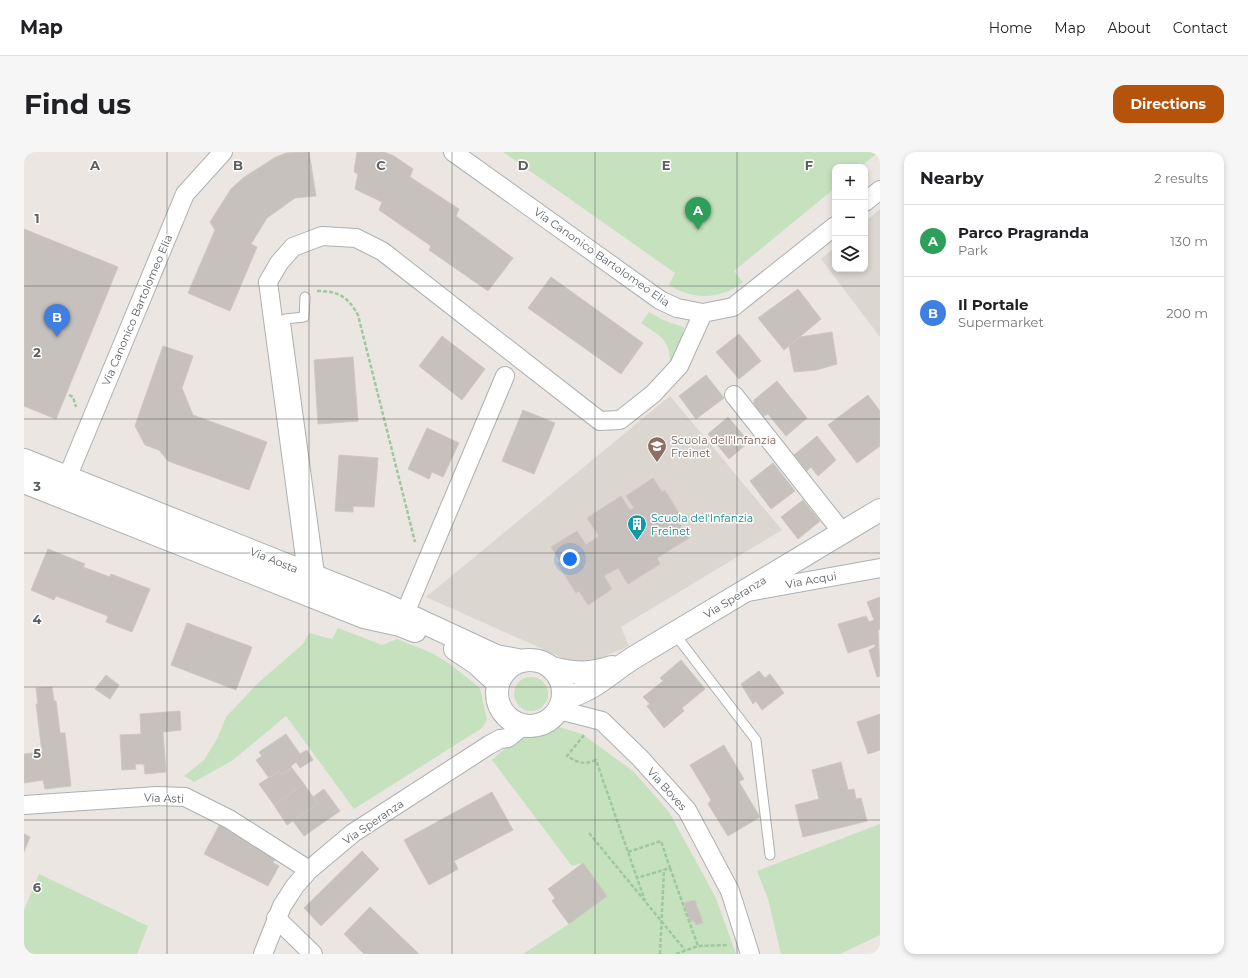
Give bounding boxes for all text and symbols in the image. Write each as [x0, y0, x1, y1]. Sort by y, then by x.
text: Map [20, 16, 63, 39]
text: Home [989, 19, 1032, 37]
text: Map [1054, 19, 1085, 37]
text: About [1107, 19, 1151, 37]
text: Contact [1173, 19, 1228, 37]
button: Directions [1113, 85, 1224, 123]
text: Find us [24, 87, 131, 121]
text: A [89, 157, 101, 173]
text: B [233, 157, 243, 173]
text: C [376, 157, 386, 173]
text: D [518, 157, 529, 173]
text: E [662, 157, 671, 173]
text: F [805, 157, 813, 173]
map controls [832, 164, 868, 272]
button: + [832, 164, 868, 200]
text: Nearby [920, 168, 984, 188]
text: 2 results [1154, 170, 1208, 186]
pin: A [685, 197, 711, 230]
button: − [832, 200, 868, 236]
street label: Via Canonico Bartolomeo Elia [531, 205, 673, 309]
text: 1 [34, 210, 40, 226]
text: Parco Pragranda [958, 223, 1089, 242]
street label: Via Canonico Bartolomeo Elia [99, 232, 175, 388]
text: A [928, 233, 938, 249]
text: 130 m [1170, 233, 1208, 249]
button: layers [832, 236, 868, 272]
text: Park [958, 242, 988, 258]
text: Il Portale [958, 295, 1029, 314]
pin: B [44, 304, 70, 337]
text: B [928, 305, 938, 321]
text: 200 m [1166, 305, 1208, 321]
text: Supermarket [958, 314, 1044, 330]
text: 2 [33, 344, 41, 360]
place label: Scuola dell'Infanzia Freinet [671, 433, 776, 460]
school or university icon: Scuola dell'Infanzia Freinet [646, 435, 668, 463]
text: 3 [32, 478, 41, 494]
place label: Scuola del'Infanzia Freinet [651, 511, 753, 538]
building icon: Scuola del'Infanzia Freinet [626, 513, 648, 541]
street label: Via Aosta [248, 544, 300, 576]
your location [560, 549, 580, 569]
street label: Via Acqui [784, 569, 838, 591]
street label: Via Speranza [701, 573, 769, 621]
text: 4 [33, 611, 42, 627]
text: 5 [33, 745, 41, 761]
street label: Via Boves [644, 765, 690, 814]
street label: Via Asti [144, 790, 184, 806]
street label: Via Speranza [340, 796, 406, 848]
text: 6 [33, 879, 42, 895]

